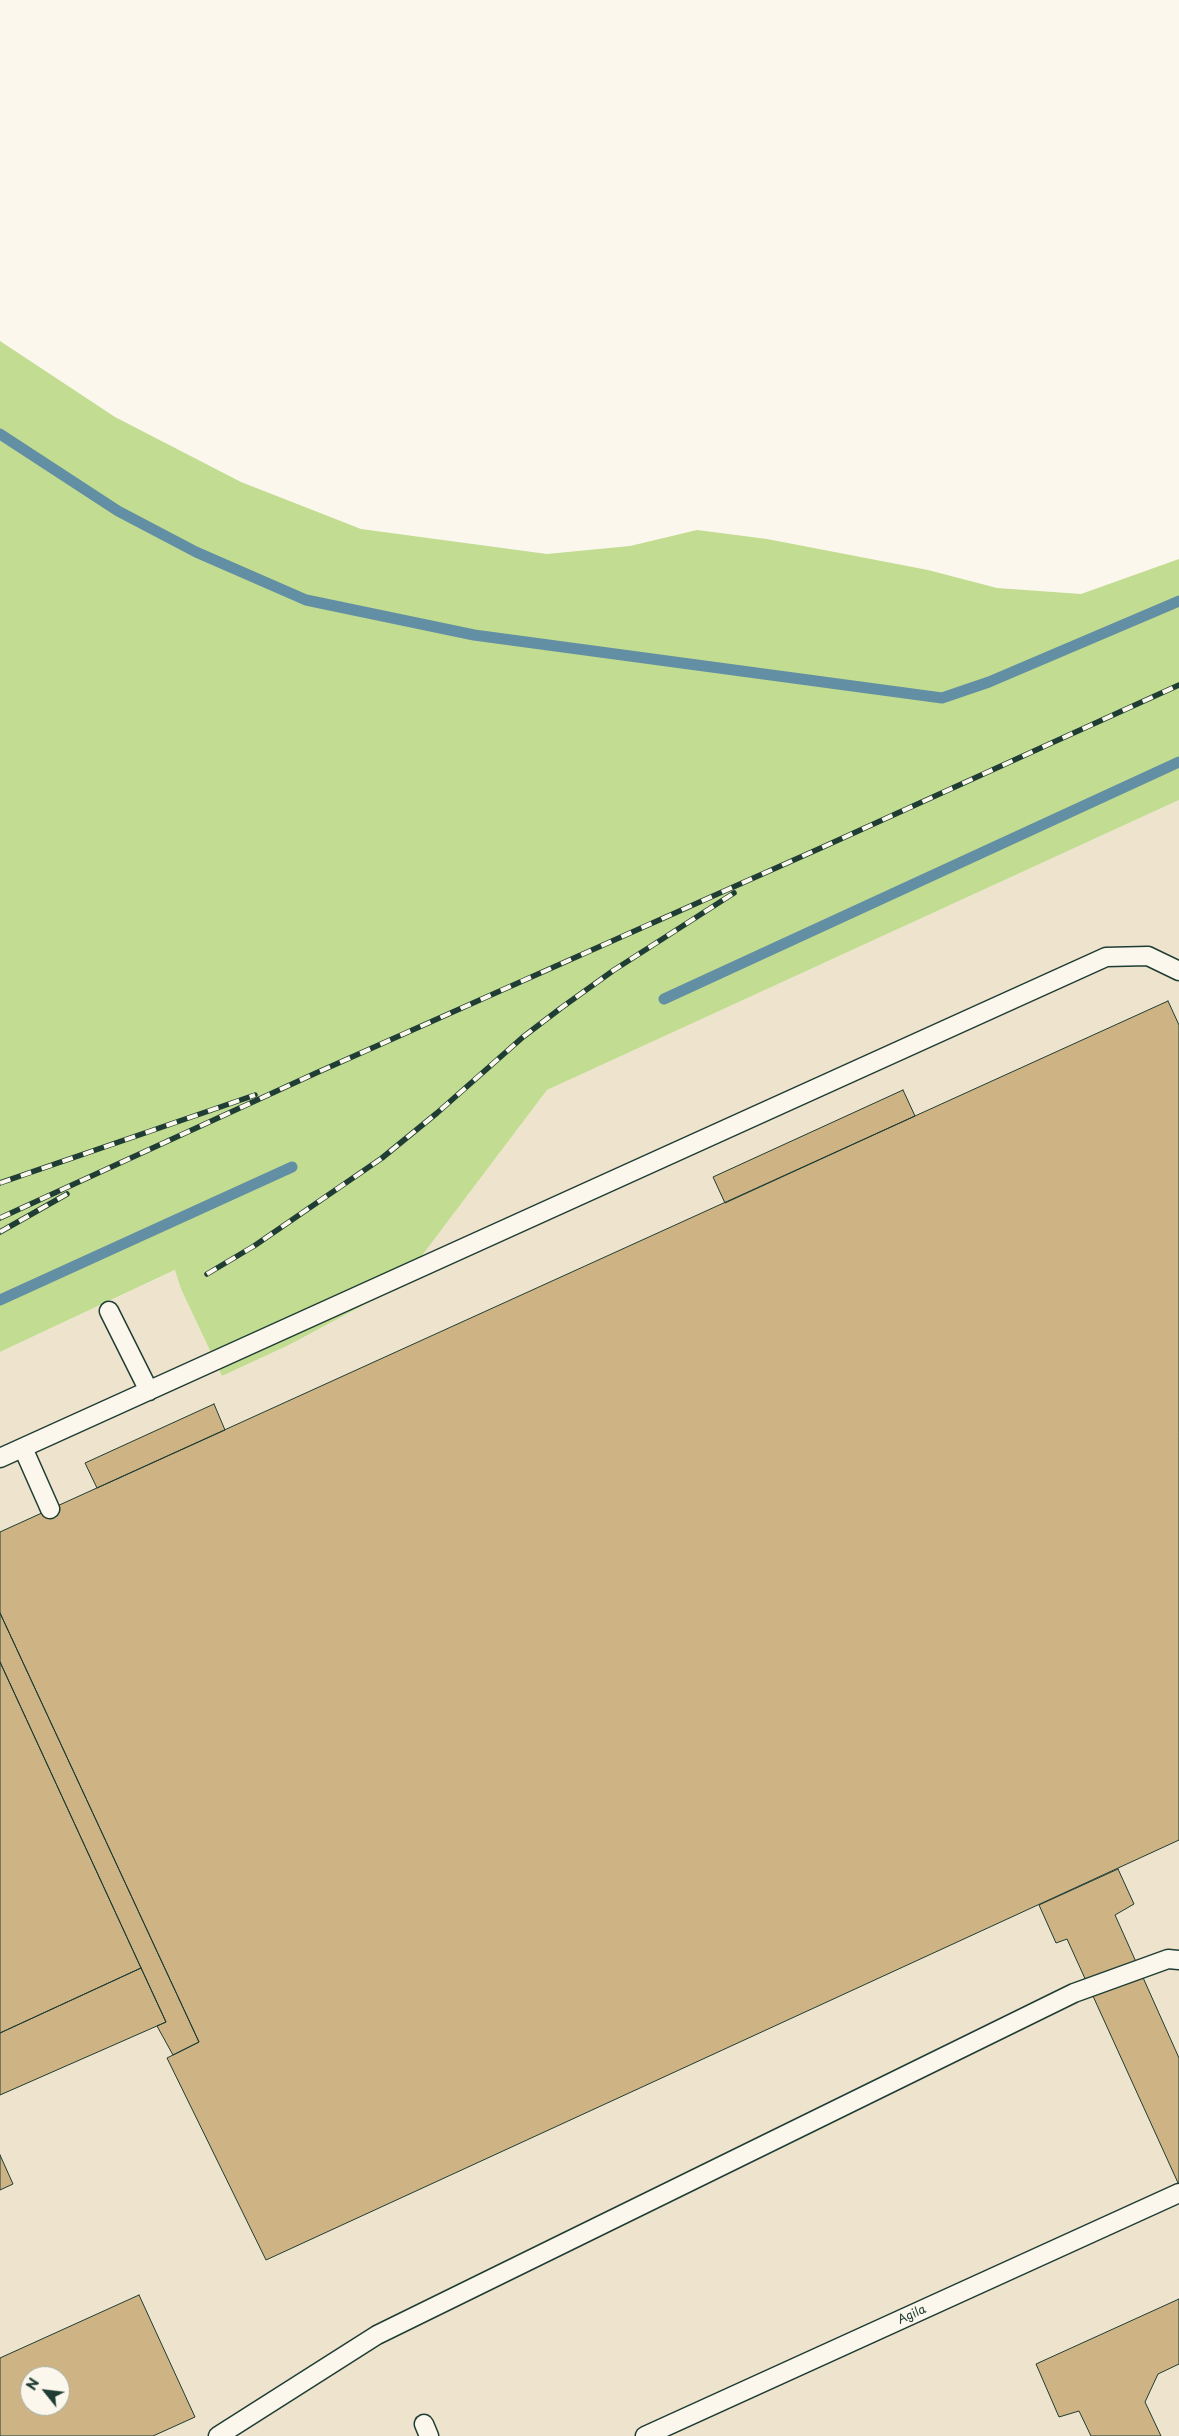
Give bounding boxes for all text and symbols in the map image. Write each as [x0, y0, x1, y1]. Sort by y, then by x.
street label: Agila [895, 2302, 929, 2328]
north arrow [20, 2366, 70, 2416]
text: N [20, 2374, 44, 2394]

